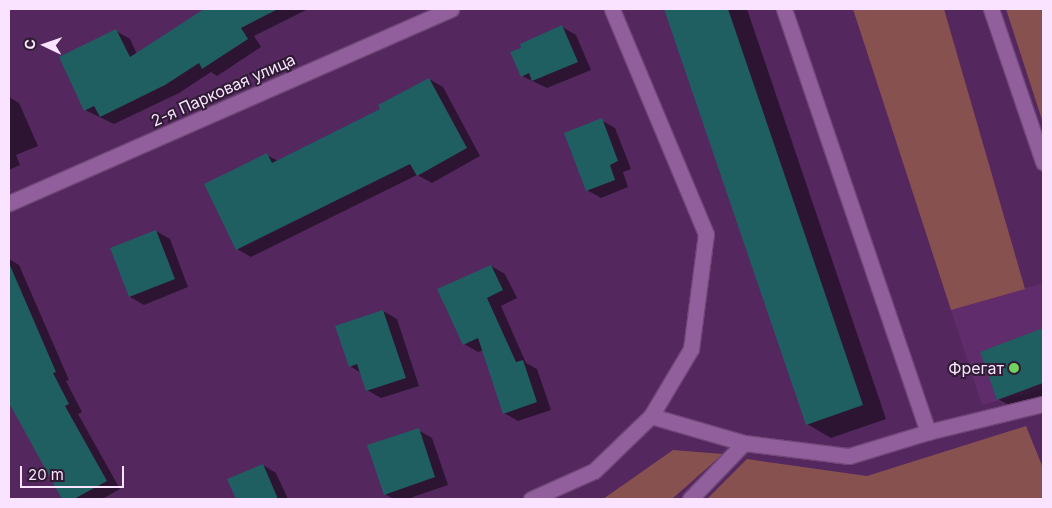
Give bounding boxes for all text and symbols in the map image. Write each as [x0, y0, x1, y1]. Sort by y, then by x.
north arrow [20, 20, 70, 70]
text: С [21, 39, 38, 50]
street label: 2-я Парковая улица [148, 50, 298, 130]
place label: Фрегат [948, 358, 1004, 378]
marker: Фрегат [1008, 362, 1020, 374]
scale bar [22, 456, 126, 488]
text: 20 m [28, 465, 64, 484]

